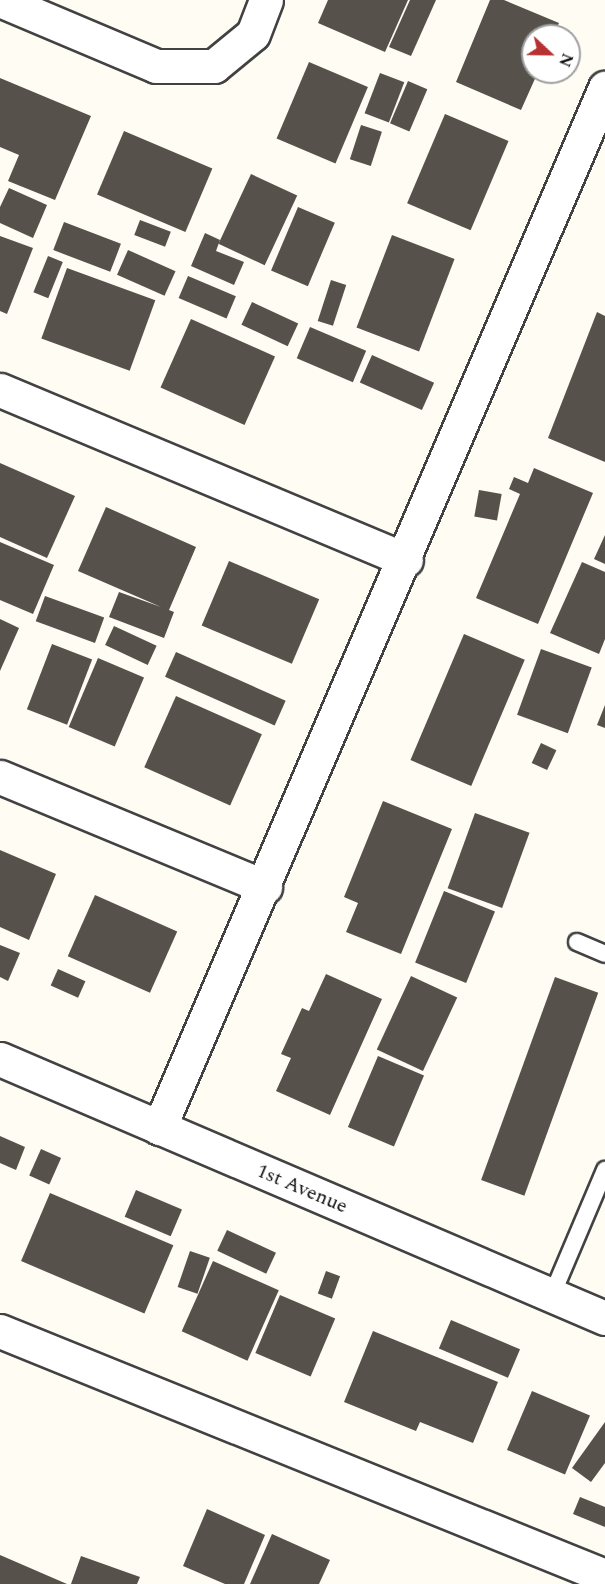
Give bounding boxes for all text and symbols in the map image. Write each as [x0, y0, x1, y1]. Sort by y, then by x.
north arrow [521, 24, 581, 84]
text: N [552, 49, 579, 71]
street label: 1st Avenue [253, 1159, 351, 1219]

